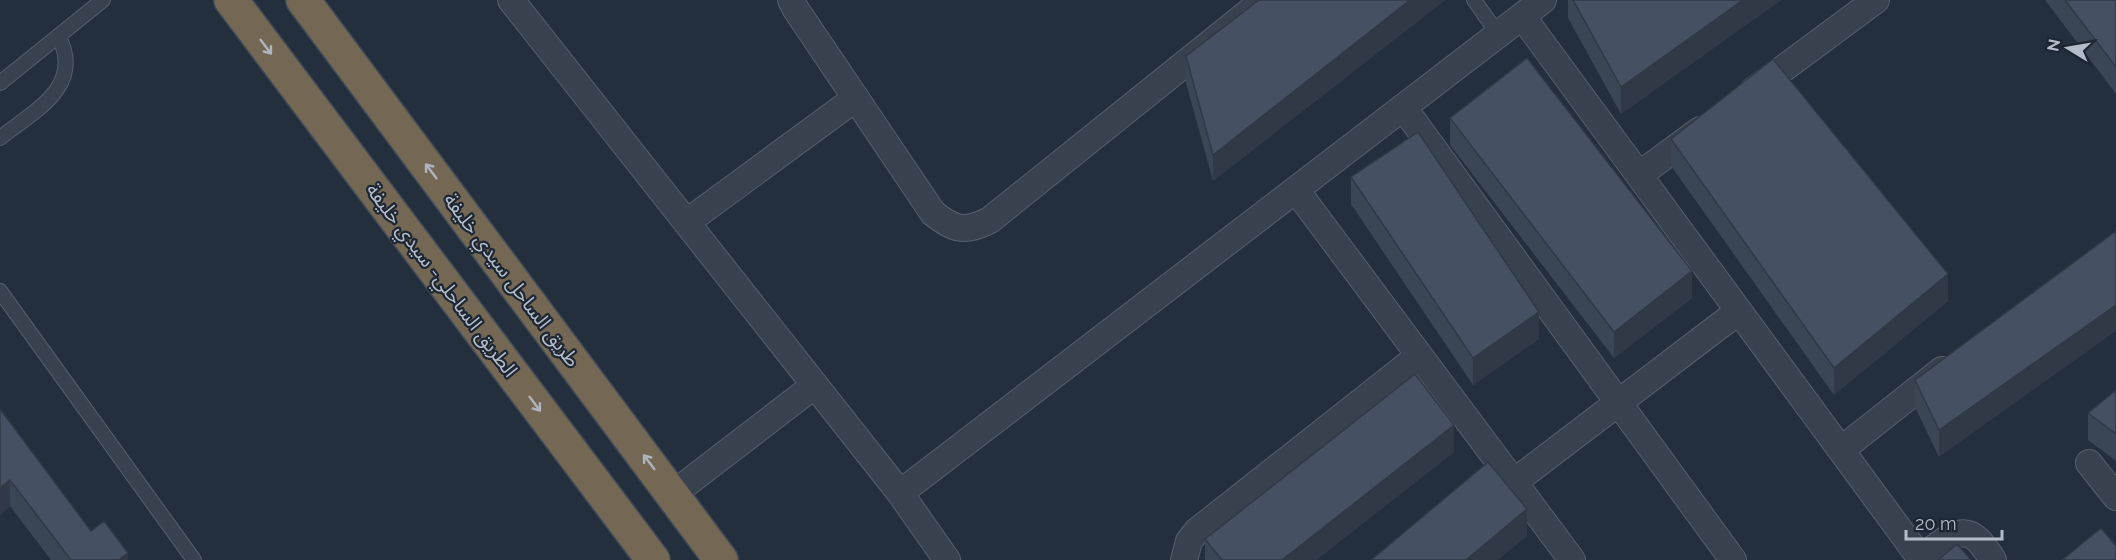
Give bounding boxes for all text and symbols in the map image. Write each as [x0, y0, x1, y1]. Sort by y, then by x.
north arrow [2038, 18, 2098, 78]
text: N [2043, 37, 2064, 53]
one-way arrow [260, 38, 273, 54]
one-way arrow [425, 164, 438, 180]
street label: الطريق الساحلي- سيدي خليفة [358, 178, 523, 384]
street label: طريق الساحل سيدي خليفة [436, 188, 585, 374]
one-way arrow [529, 395, 541, 411]
one-way arrow [643, 454, 655, 470]
scale bar [1906, 503, 2002, 541]
text: 20 m [1915, 513, 1957, 534]

